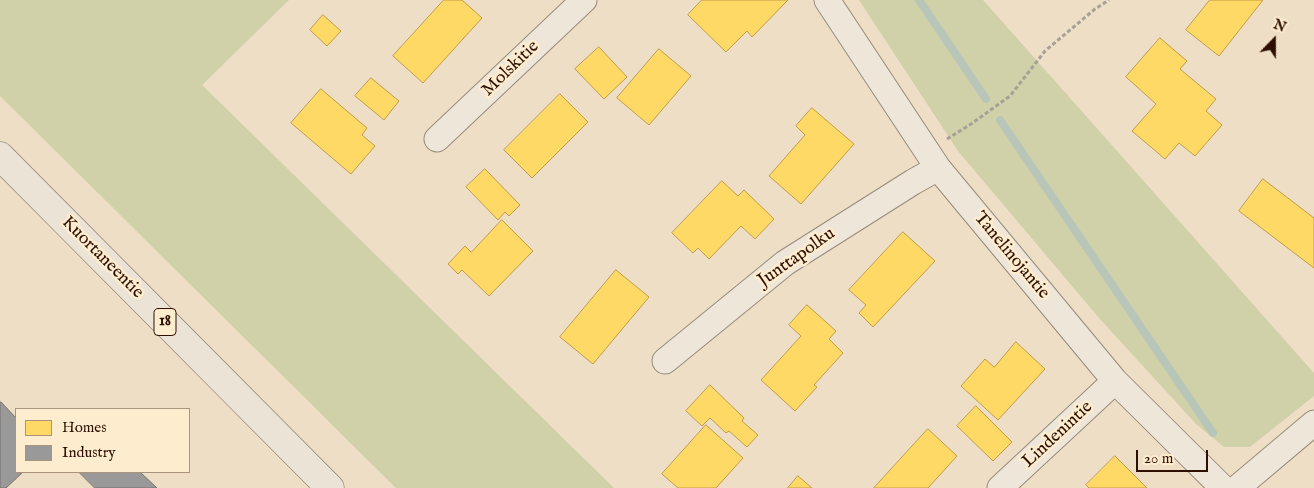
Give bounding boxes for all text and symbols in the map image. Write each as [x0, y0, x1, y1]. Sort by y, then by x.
north arrow [1249, 15, 1299, 65]
text: N [1271, 15, 1289, 37]
street label: Molskitie [478, 37, 544, 101]
street label: Tanelinojantie [968, 208, 1054, 304]
street label: Kuortaneentie [56, 212, 148, 304]
street label: Junttapolku [754, 224, 840, 292]
road number: 18 [154, 308, 176, 336]
street label: Lindenintie [1018, 397, 1098, 473]
legend [15, 408, 190, 473]
text: Homes [62, 418, 106, 437]
scale bar [1139, 440, 1212, 472]
text: Industry [62, 443, 116, 462]
text: 20 m [1144, 449, 1173, 468]

